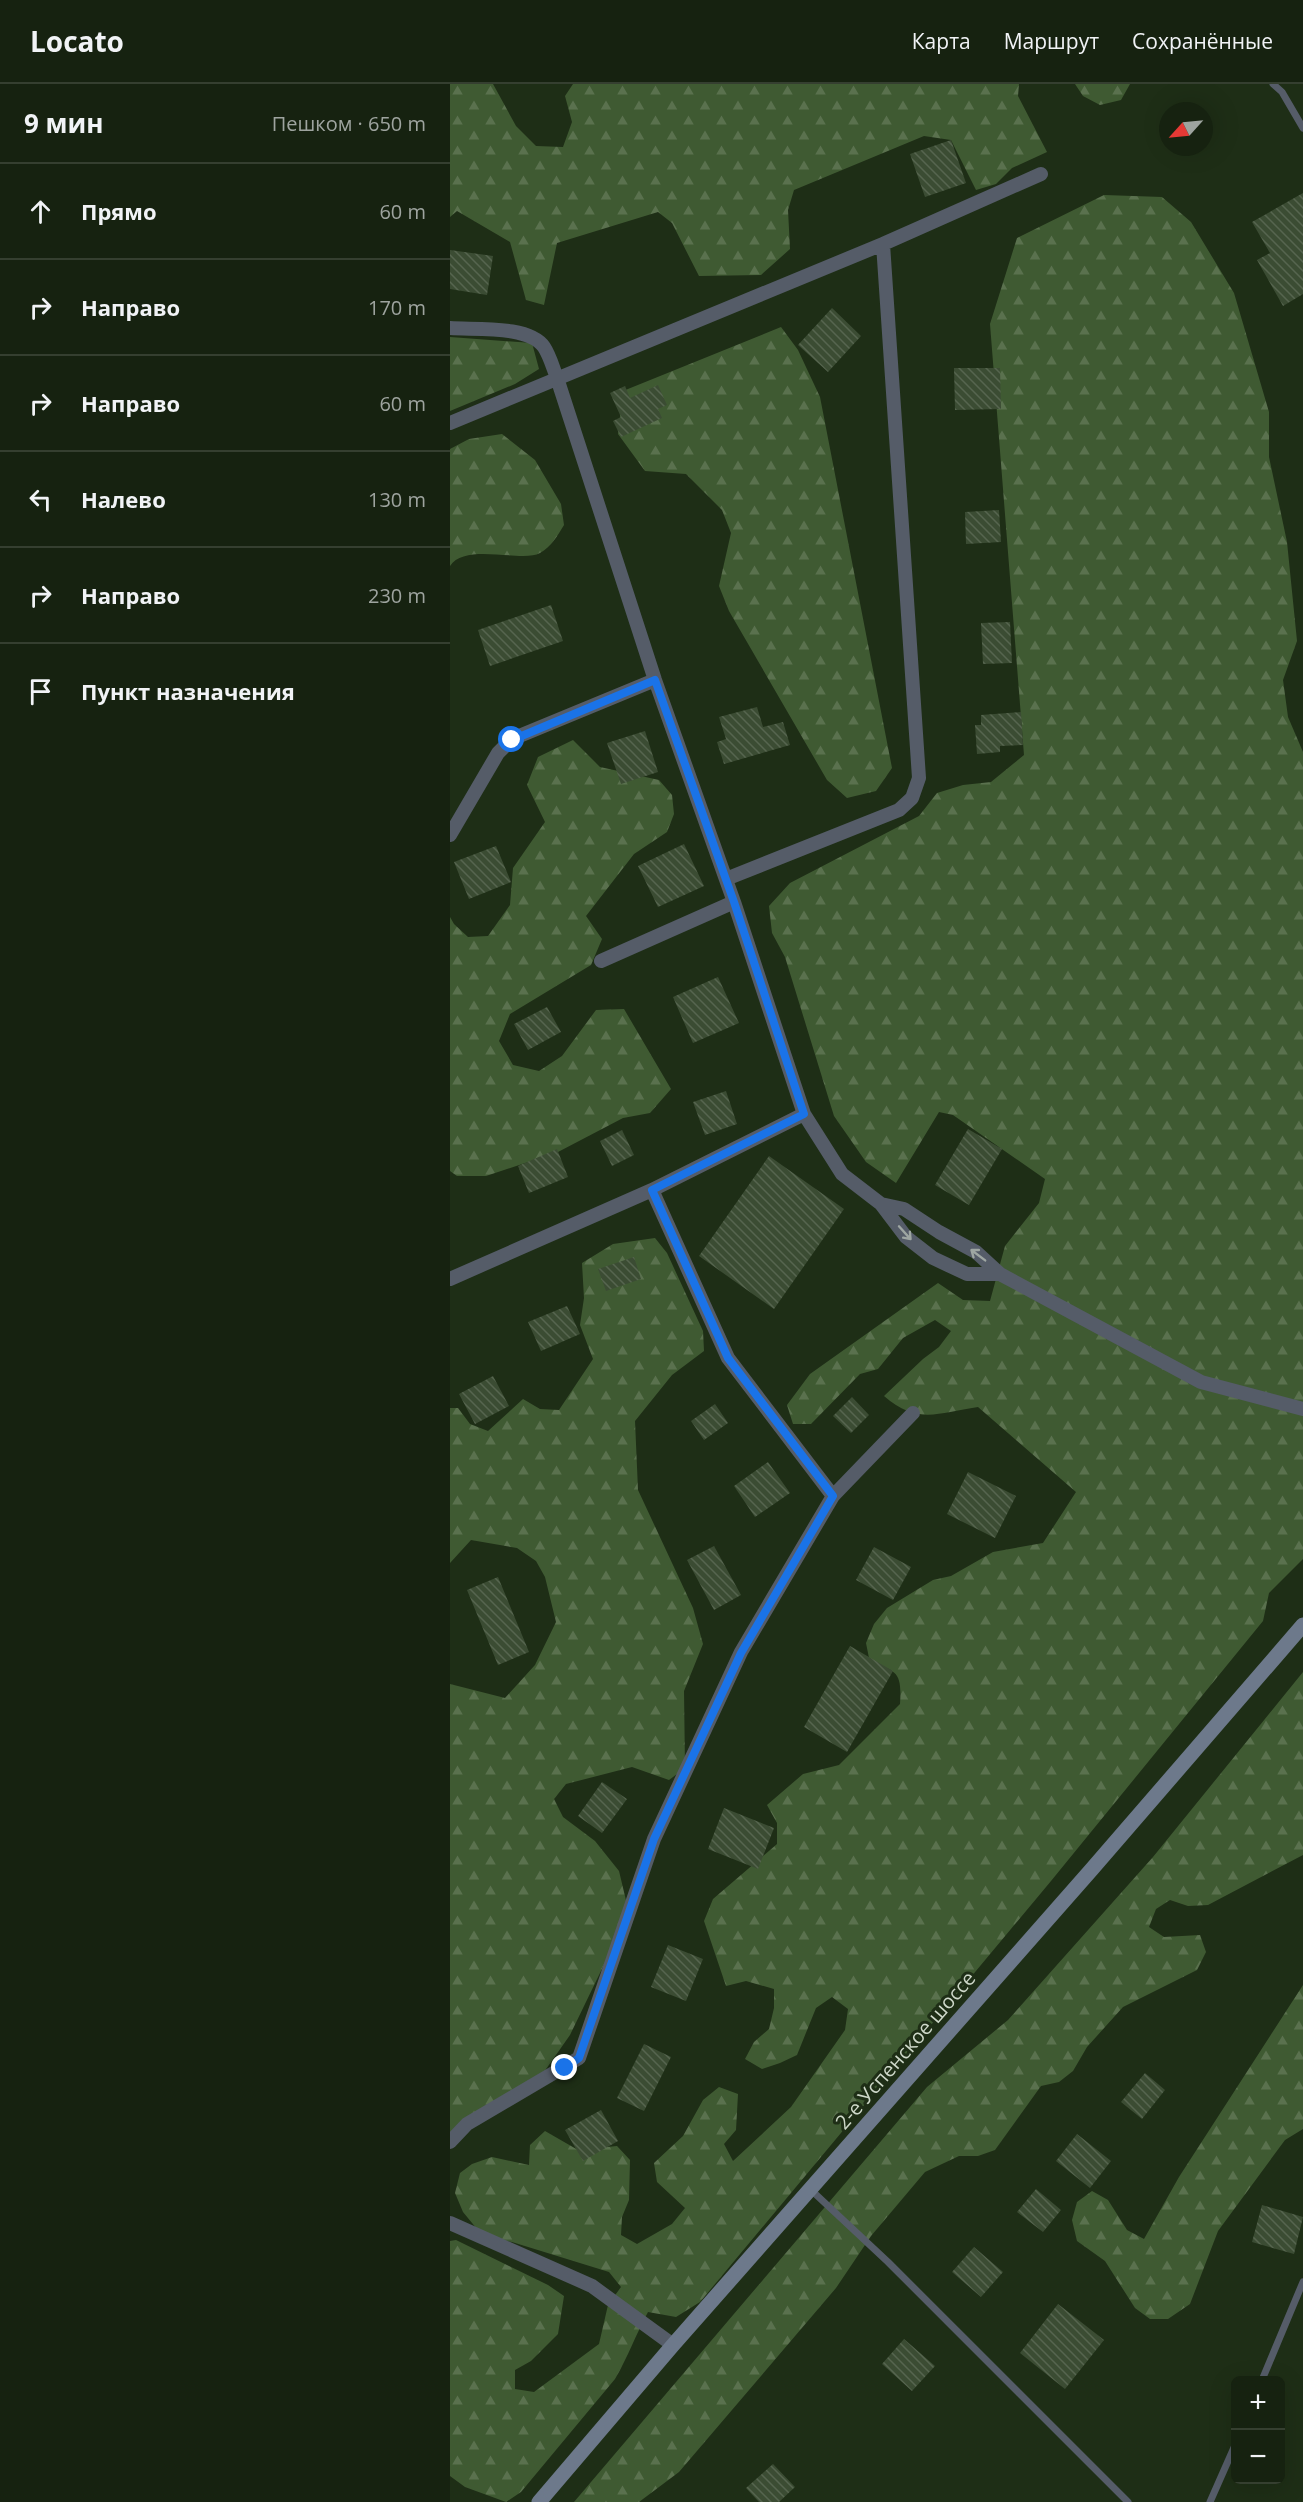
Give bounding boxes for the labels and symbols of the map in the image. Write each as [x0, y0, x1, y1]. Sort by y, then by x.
north arrow [1159, 102, 1213, 156]
route start [498, 726, 524, 752]
one-way arrow [898, 1226, 912, 1241]
one-way arrow [970, 1248, 986, 1261]
street label: 2-е Успенское шоссе [829, 1965, 981, 2135]
route end [551, 2054, 577, 2080]

